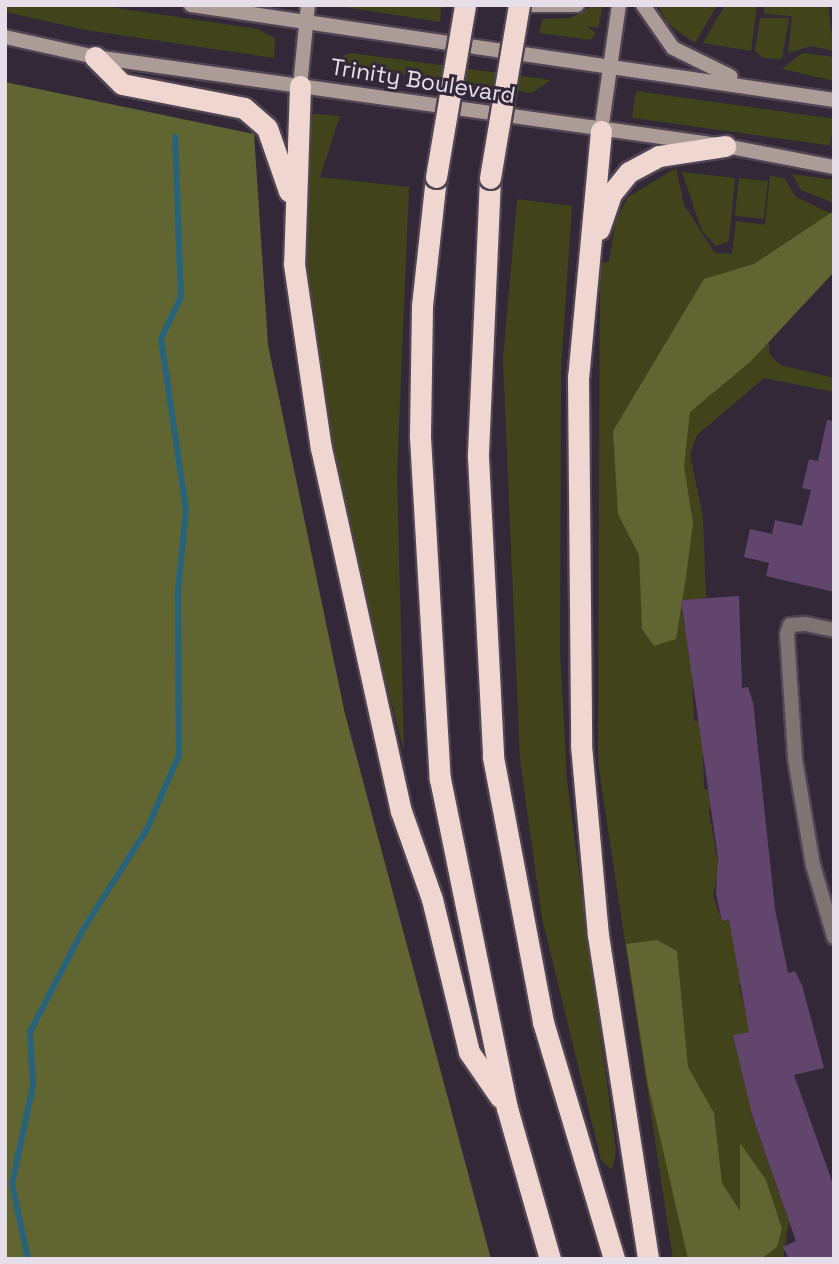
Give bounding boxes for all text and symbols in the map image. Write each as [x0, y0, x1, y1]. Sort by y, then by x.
street label: Trinity Boulevard [328, 53, 518, 109]

